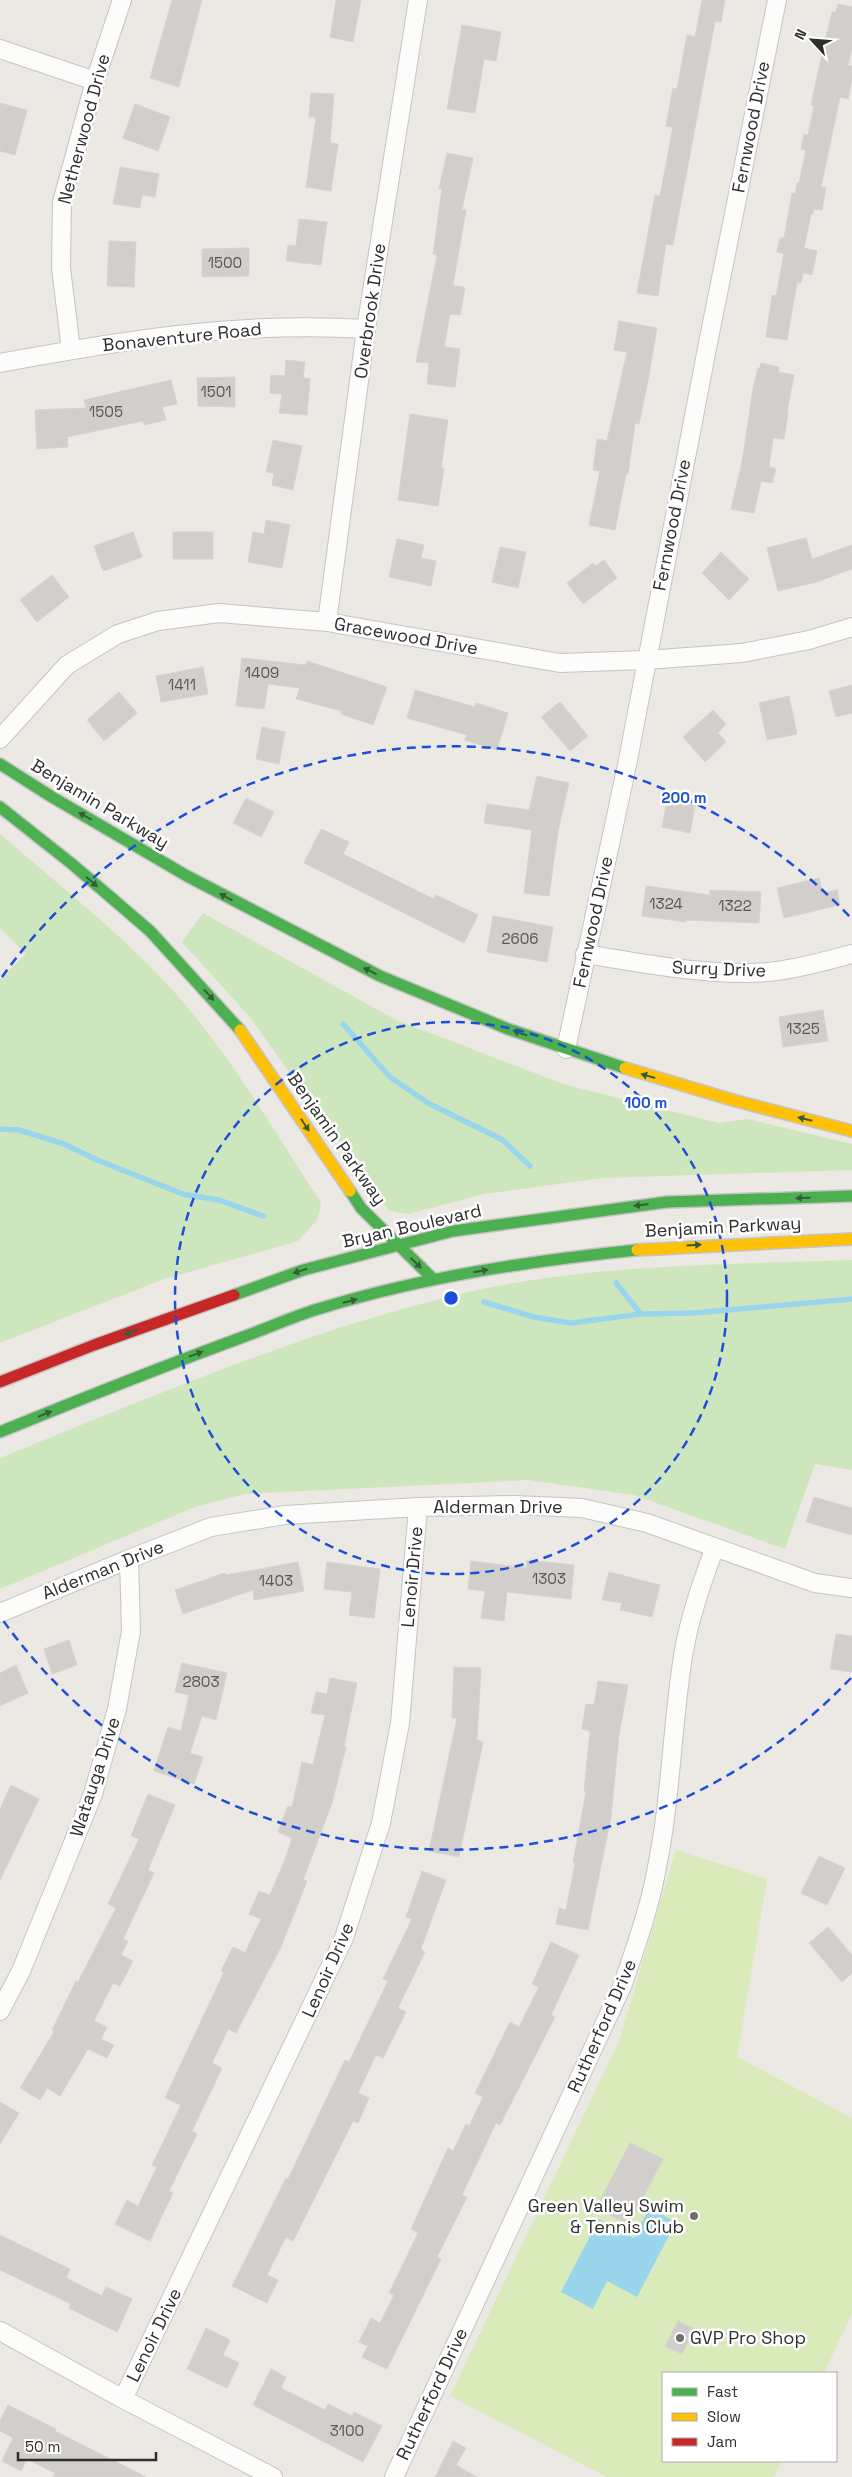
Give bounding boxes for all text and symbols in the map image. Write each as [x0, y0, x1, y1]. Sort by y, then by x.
north arrow [787, 15, 837, 65]
text: N [790, 26, 810, 42]
street label: Netherwood Drive [52, 51, 115, 207]
street label: Fernwood Drive [726, 59, 775, 195]
street label: Overbrook Drive [349, 242, 390, 380]
house number: 1500 [208, 253, 242, 272]
street label: Bonaventure Road [101, 317, 263, 356]
house number: 1501 [200, 382, 232, 401]
house number: 1505 [89, 402, 123, 421]
street label: Fernwood Drive [647, 457, 696, 593]
street label: Gracewood Drive [332, 612, 480, 659]
house number: 1409 [245, 663, 279, 682]
house number: 1411 [168, 675, 196, 694]
street label: Benjamin Parkway [27, 753, 173, 854]
text: 200 m [662, 788, 706, 807]
one-way arrow [78, 812, 91, 821]
street label: Fernwood Drive [567, 854, 618, 990]
one-way arrow [86, 876, 99, 887]
one-way arrow [218, 893, 233, 901]
house number: 1324 [649, 894, 683, 913]
house number: 1322 [718, 896, 752, 915]
house number: 2606 [501, 929, 539, 948]
street label: Surry Drive [671, 955, 767, 982]
one-way arrow [363, 967, 377, 975]
one-way arrow [203, 988, 215, 1000]
house number: 1325 [786, 1019, 820, 1038]
one-way arrow [512, 1029, 527, 1037]
street label: Benjamin Parkway [283, 1068, 392, 1210]
one-way arrow [640, 1072, 655, 1080]
text: 100 m [625, 1093, 667, 1112]
one-way arrow [797, 1115, 812, 1123]
one-way arrow [300, 1119, 310, 1132]
one-way arrow [795, 1194, 811, 1202]
street label: Bryan Boulevard [340, 1198, 484, 1253]
one-way arrow [633, 1201, 649, 1209]
street label: Benjamin Parkway [644, 1211, 802, 1242]
one-way arrow [687, 1241, 703, 1249]
one-way arrow [409, 1257, 421, 1269]
one-way arrow [473, 1266, 489, 1274]
one-way arrow [293, 1268, 308, 1275]
centre of rings [442, 1289, 460, 1307]
one-way arrow [342, 1296, 357, 1304]
one-way arrow [123, 1328, 138, 1336]
one-way arrow [189, 1350, 204, 1357]
one-way arrow [38, 1410, 53, 1418]
street label: Alderman Drive [433, 1495, 563, 1518]
street label: Lenoir Drive [396, 1525, 427, 1629]
street label: Alderman Drive [39, 1535, 167, 1604]
house number: 1303 [532, 1569, 566, 1588]
house number: 1403 [259, 1571, 293, 1590]
house number: 2803 [182, 1672, 220, 1691]
street label: Watauga Drive [64, 1714, 125, 1840]
street label: Lenoir Drive [296, 1919, 359, 2021]
street label: Rutherford Drive [562, 1956, 641, 2096]
place label: Green Valley Swim & Tennis Club [528, 2194, 684, 2238]
marker: Green Valley Swim & Tennis Club [688, 2210, 700, 2222]
street label: Lenoir Drive [121, 2284, 186, 2385]
street label: Rutherford Drive [391, 2324, 472, 2464]
place label: GVP Pro Shop [690, 2326, 806, 2349]
marker: GVP Pro Shop [674, 2332, 686, 2344]
legend [662, 2372, 837, 2462]
text: Fast [707, 2382, 738, 2401]
text: Slow [707, 2407, 741, 2426]
house number: 3100 [330, 2421, 364, 2440]
scale bar [18, 2430, 155, 2462]
text: Jam [707, 2432, 737, 2451]
text: 50 m [25, 2437, 60, 2456]

